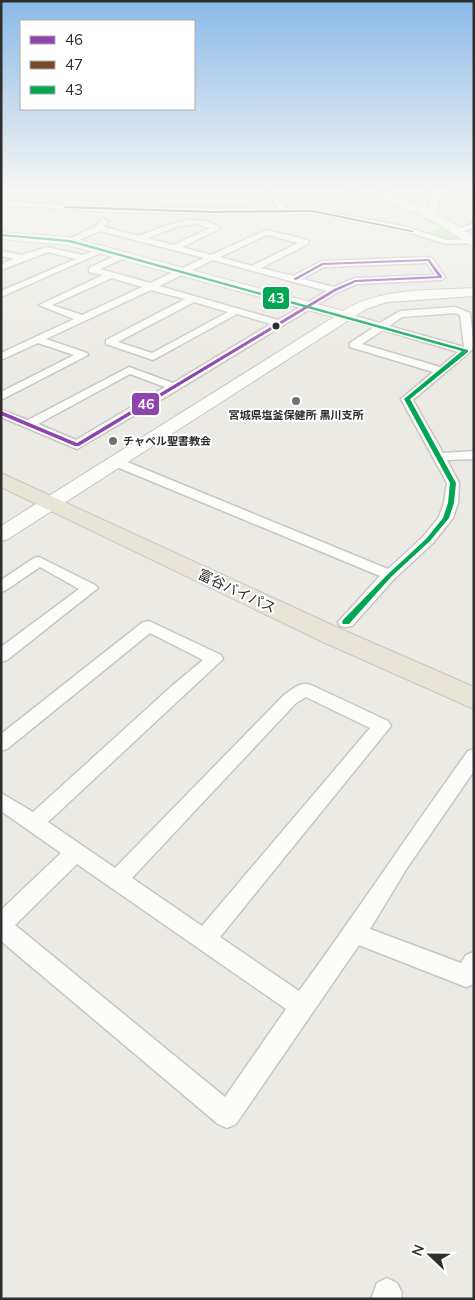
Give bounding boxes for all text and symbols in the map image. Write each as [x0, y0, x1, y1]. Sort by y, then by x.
legend [20, 20, 195, 110]
text: 46 [65, 30, 83, 49]
text: 47 [65, 55, 83, 74]
text: 43 [65, 80, 83, 99]
line badge: 43 [262, 286, 290, 310]
text: 43 [268, 289, 284, 307]
unlabelled marker [271, 321, 281, 331]
line badge: 46 [131, 392, 160, 416]
text: 46 [138, 395, 154, 413]
marker: 宮城県塩釜保健所 黒川支所 [290, 395, 302, 407]
place label: 宮城県塩釜保健所 黒川支所 [228, 408, 364, 422]
place label: チャペル聖書教会 [123, 434, 211, 448]
marker: チャペル聖書教会 [107, 435, 119, 447]
street label: 富谷バイパス [195, 565, 279, 617]
north arrow [405, 1230, 455, 1280]
text: N [408, 1242, 428, 1258]

